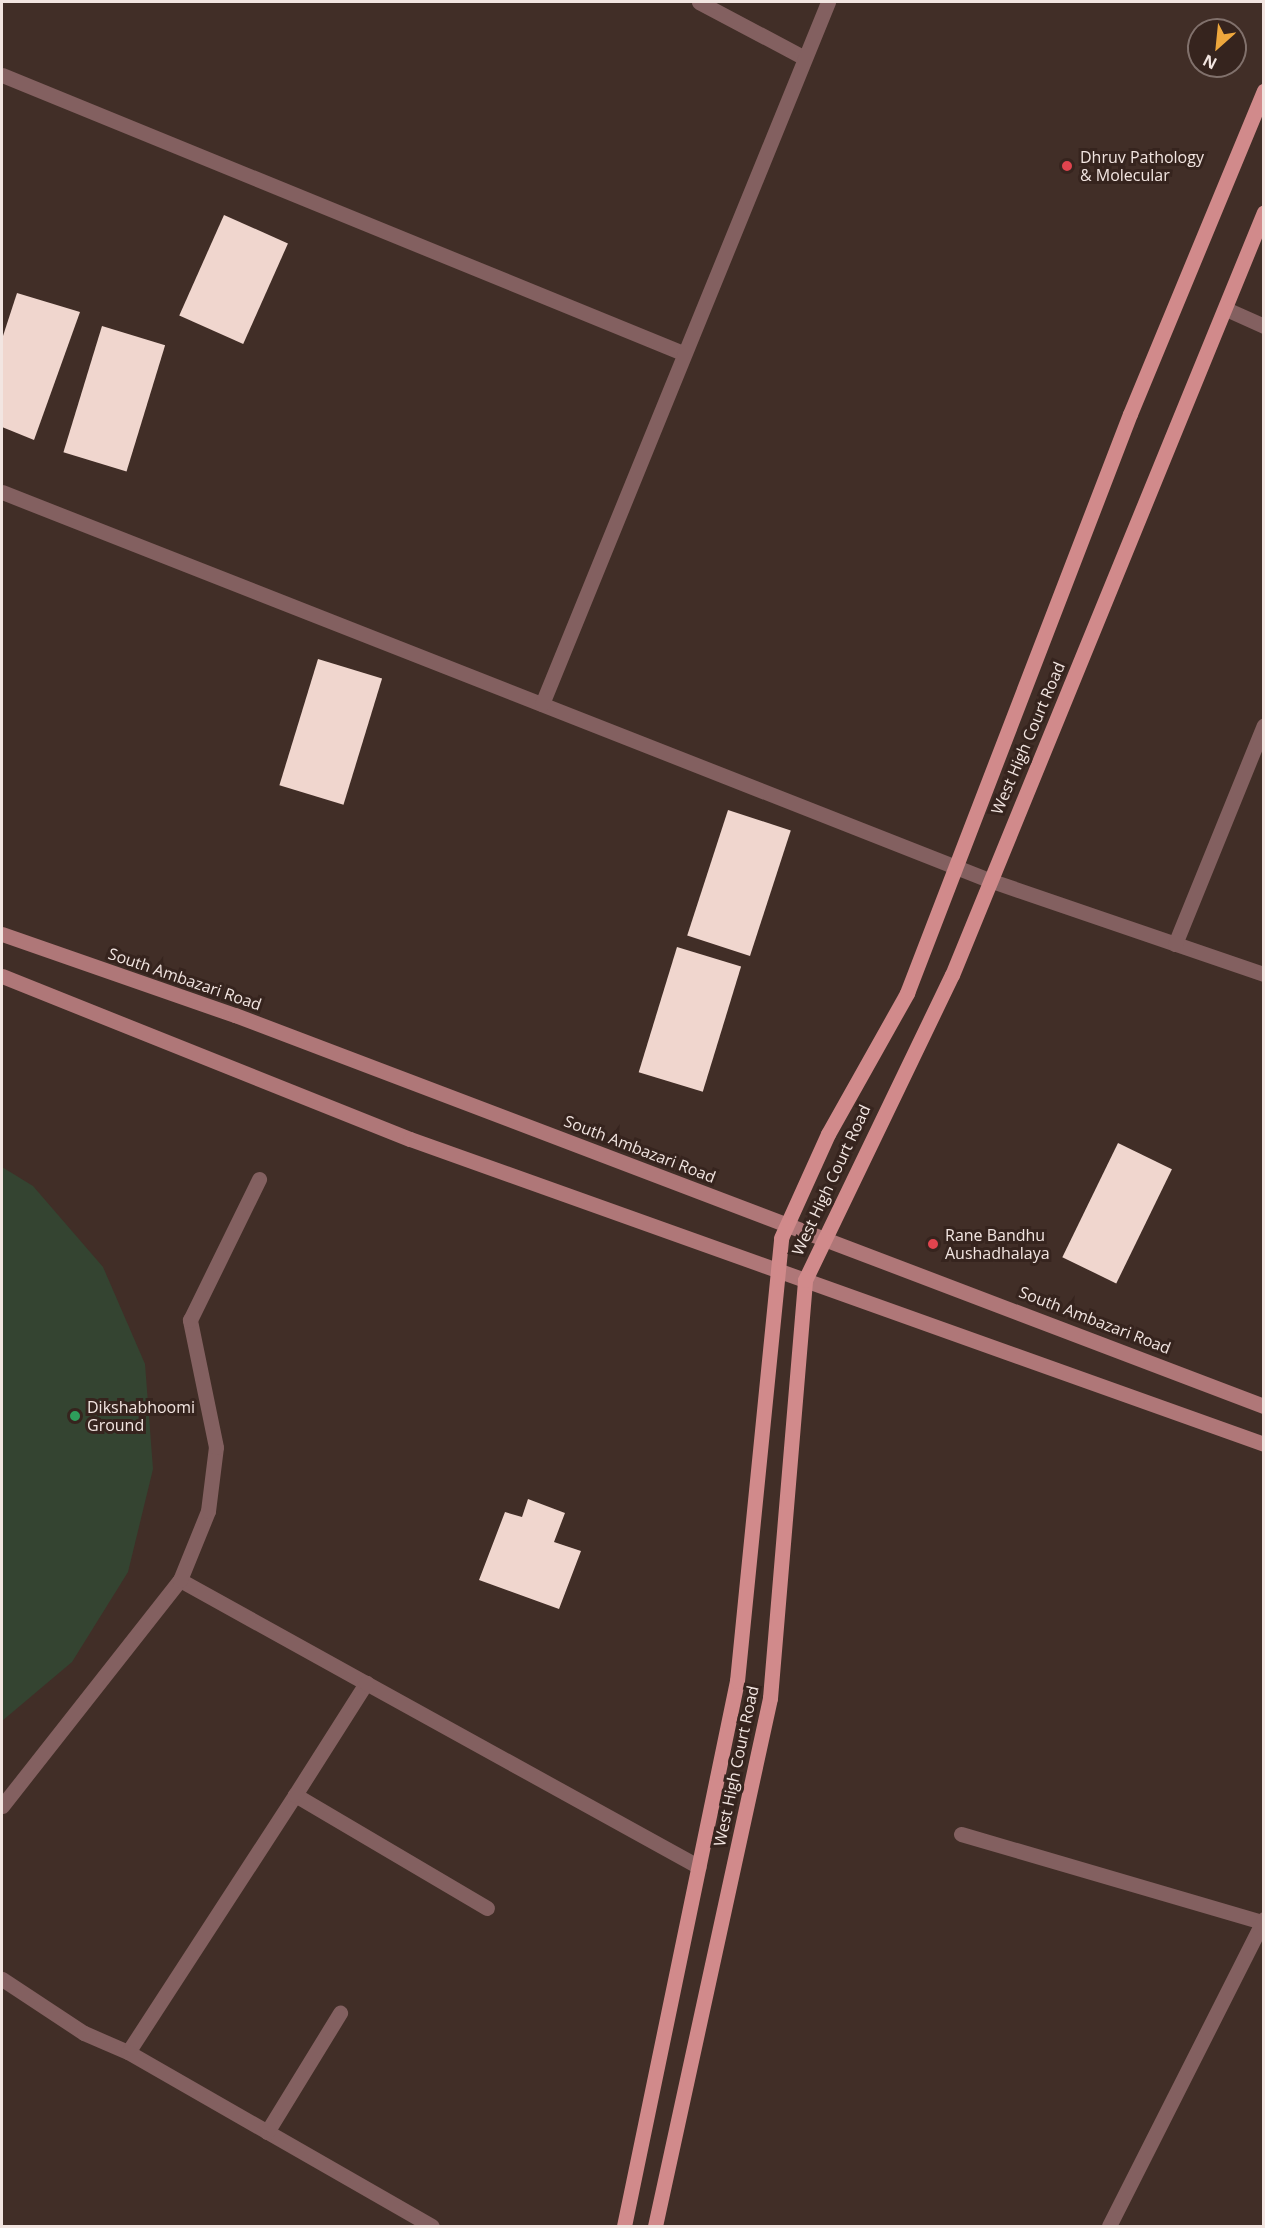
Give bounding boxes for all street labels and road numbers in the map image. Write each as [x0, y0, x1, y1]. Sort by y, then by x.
street label: West High Court Road [987, 659, 1069, 817]
street label: South Ambazari Road [106, 944, 264, 1014]
street label: West High Court Road [788, 1102, 874, 1258]
street label: South Ambazari Road [562, 1111, 718, 1187]
street label: South Ambazari Road [1017, 1282, 1173, 1358]
street label: West High Court Road [710, 1684, 762, 1848]

